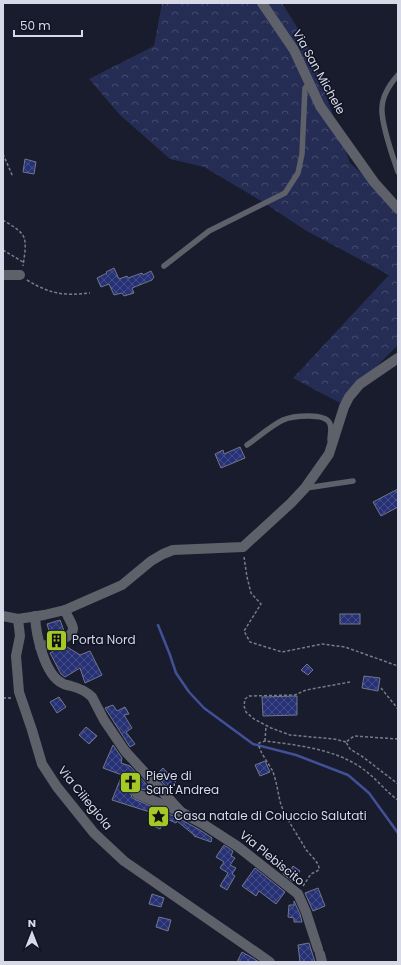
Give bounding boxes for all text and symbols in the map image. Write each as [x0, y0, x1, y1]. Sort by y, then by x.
scale bar [14, 12, 82, 38]
text: 50 m [20, 17, 51, 34]
street label: Via San Michele [289, 26, 350, 117]
building icon: Porta Nord [43, 627, 69, 653]
place label: Porta Nord [72, 631, 136, 648]
street label: Via Ciliegiola [54, 762, 116, 833]
place label: Pieve di Sant'Andrea [146, 767, 219, 798]
church icon: Pieve di Sant'Andrea [117, 770, 143, 796]
place icon: Casa natale di Coluccio Salutati [146, 803, 172, 829]
place label: Casa natale di Coluccio Salutati [174, 807, 367, 824]
street label: Via Plebiscito [236, 826, 309, 889]
north arrow [12, 913, 52, 953]
text: N [28, 915, 36, 931]

